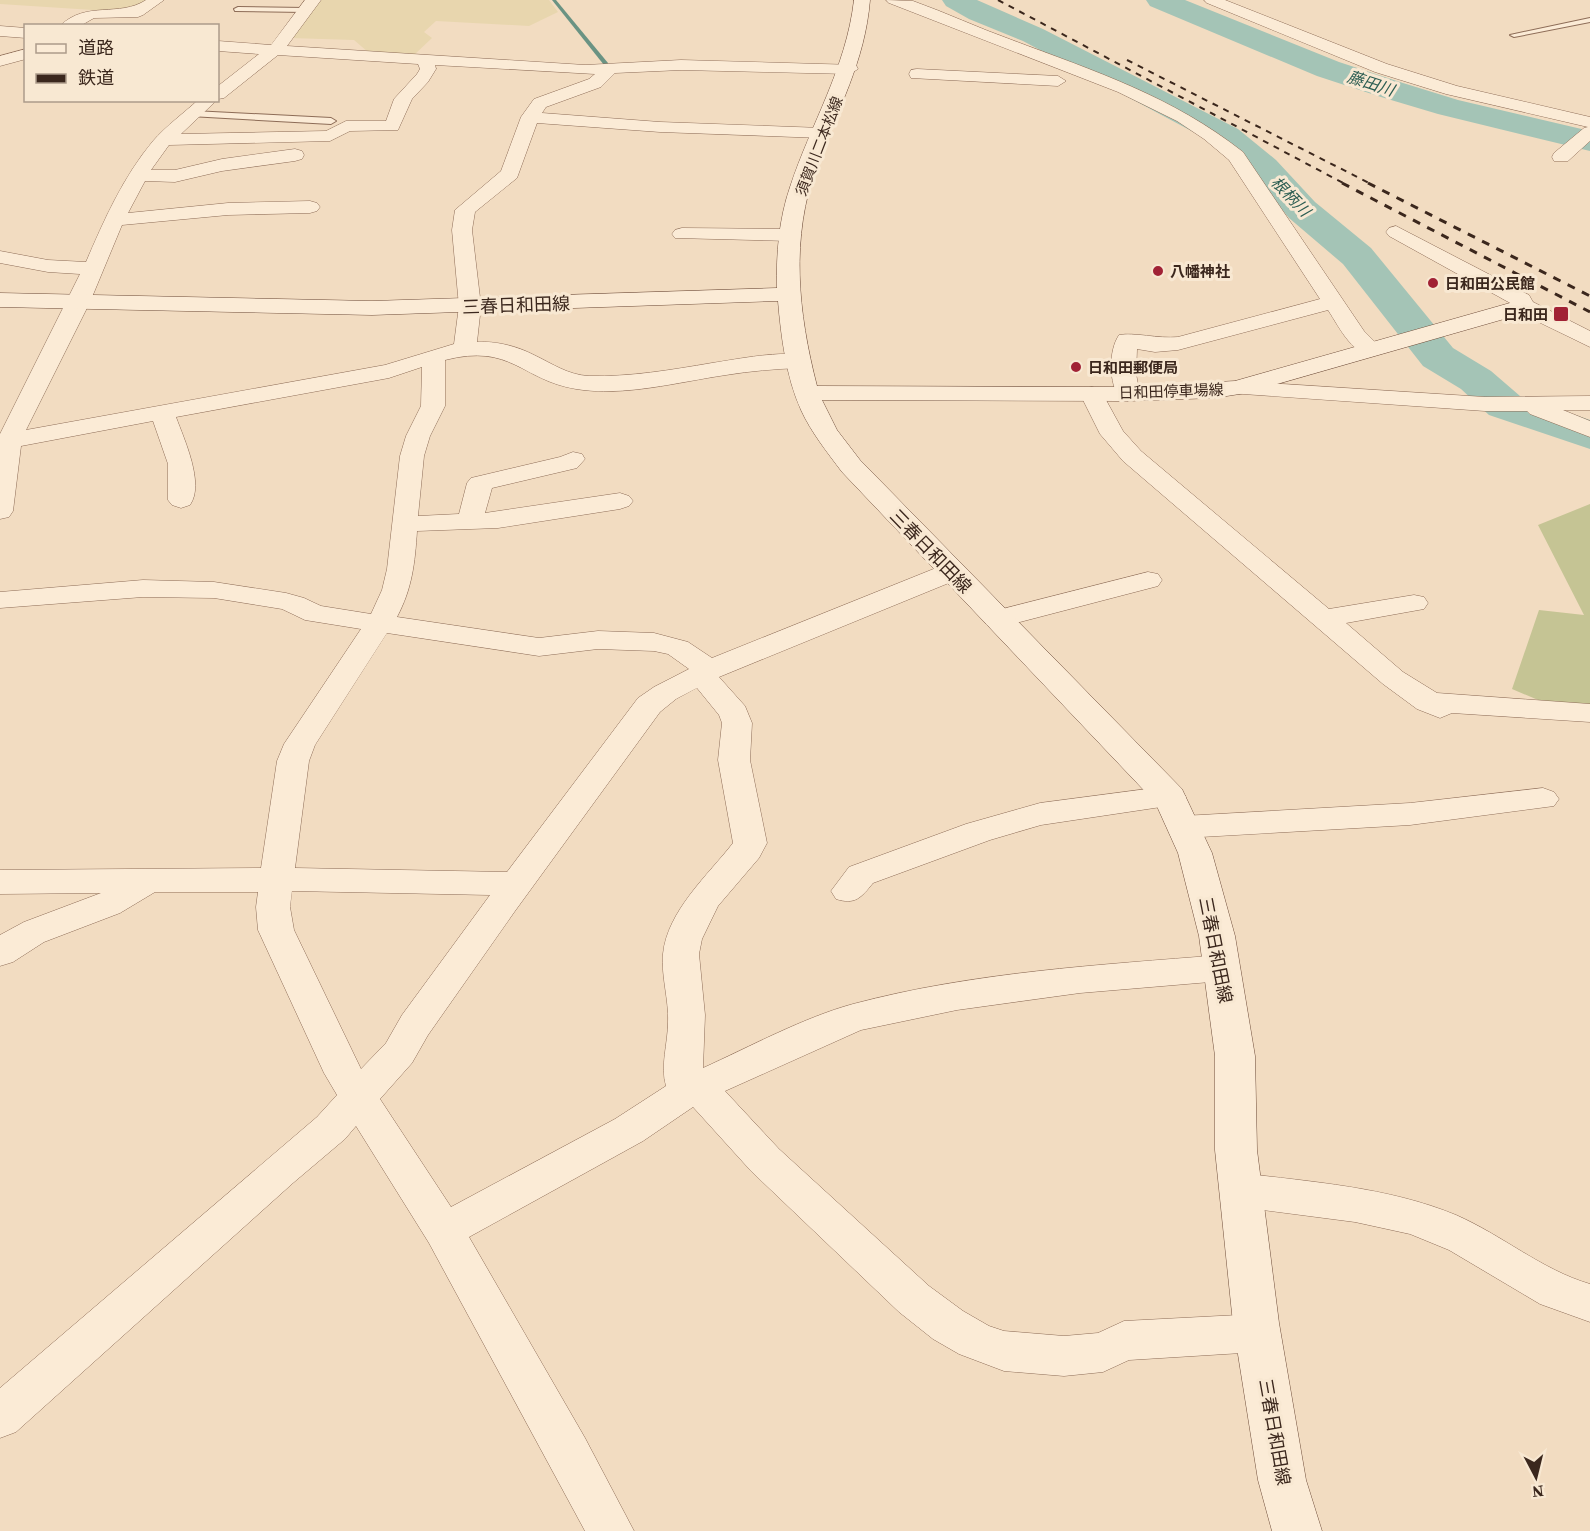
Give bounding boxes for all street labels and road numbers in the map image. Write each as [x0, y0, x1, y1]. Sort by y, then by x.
street label: 須賀川二本松線 [790, 93, 848, 199]
street label: 三春日和田線 [462, 291, 570, 319]
street label: 日和田停車場線 [1118, 379, 1224, 403]
street label: 三春日和田線 [884, 503, 978, 599]
street label: 三春日和田線 [1193, 895, 1239, 1005]
street label: 三春日和田線 [1253, 1377, 1297, 1487]

